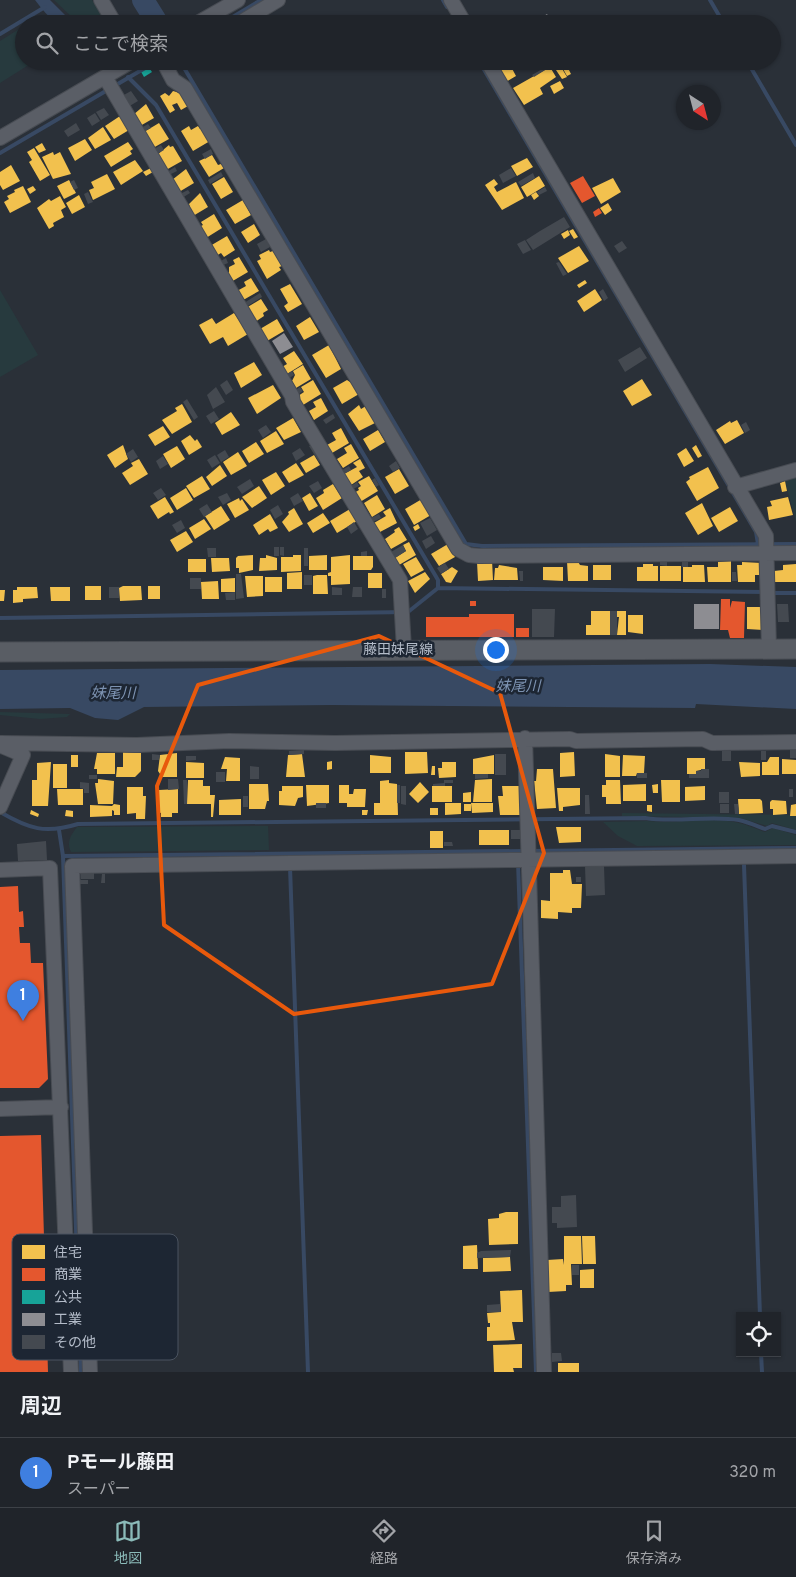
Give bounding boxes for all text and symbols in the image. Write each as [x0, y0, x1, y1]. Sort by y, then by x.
search box [15, 15, 781, 70]
icon: search [33, 29, 61, 57]
text: ここで検索 [73, 33, 168, 57]
north arrow [676, 85, 721, 130]
your location [483, 637, 509, 663]
street label: 藤田妹尾線 [363, 641, 433, 659]
water label: 妹尾川 [495, 678, 542, 697]
water label: 妹尾川 [90, 685, 137, 704]
pin: 1 [7, 980, 39, 1021]
legend [12, 1234, 178, 1360]
text: 住宅 [54, 1245, 82, 1262]
text: 商業 [54, 1267, 82, 1284]
text: 公共 [54, 1290, 82, 1307]
text: 工業 [54, 1312, 82, 1329]
map controls [736, 1312, 781, 1357]
button: locate [736, 1312, 781, 1357]
text: その他 [54, 1335, 96, 1352]
text: 周辺 [20, 1394, 62, 1421]
text: Pモール藤田 [67, 1451, 174, 1475]
text: 1 [33, 1463, 39, 1483]
text: 320 m [729, 1463, 776, 1483]
text: スーパー [67, 1480, 131, 1500]
tab: 地図 [114, 1517, 142, 1568]
tab: 経路 [370, 1517, 398, 1568]
tab: 保存済み [626, 1517, 682, 1568]

